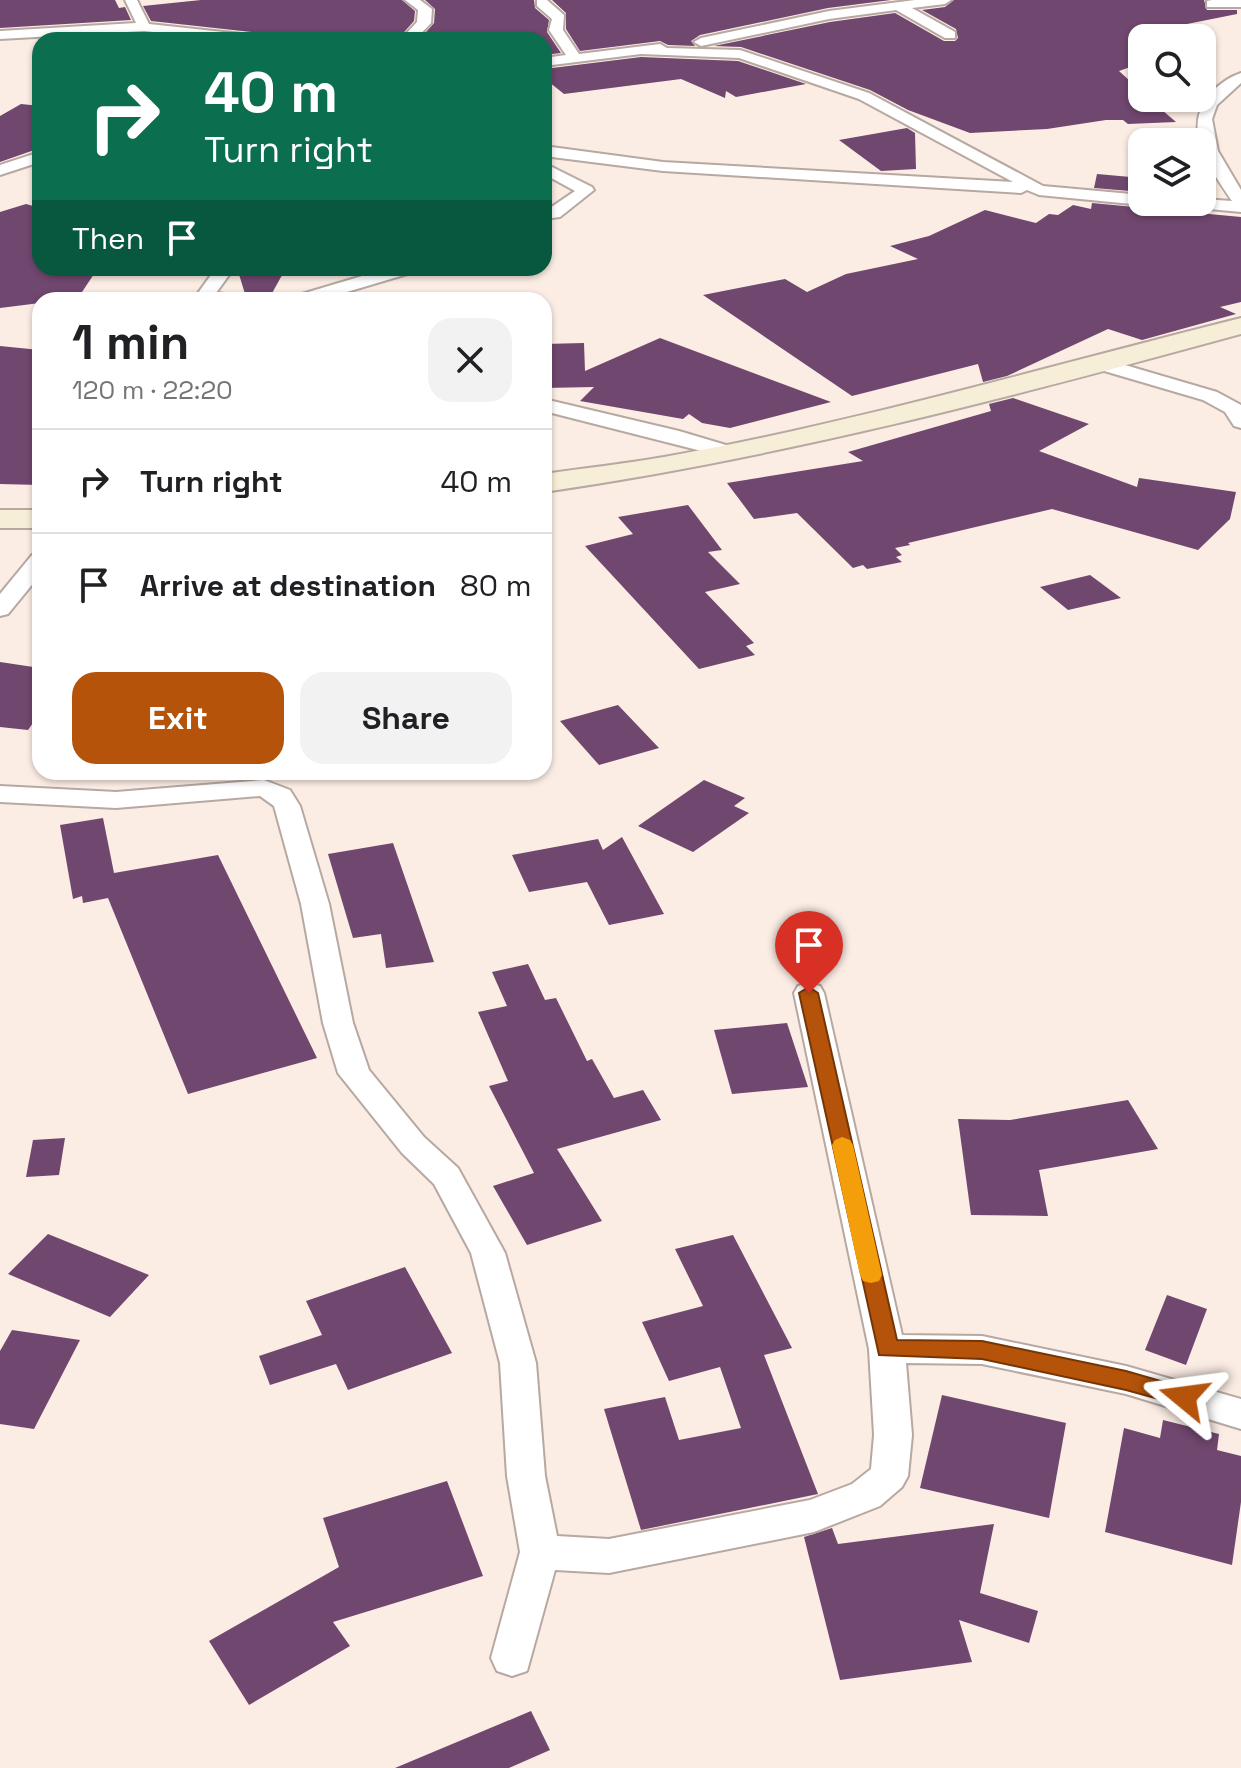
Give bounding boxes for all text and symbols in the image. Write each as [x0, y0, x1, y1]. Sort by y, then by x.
map controls [1128, 24, 1216, 216]
button: search [1128, 24, 1216, 112]
text: 40 m [204, 57, 338, 128]
icon: right [72, 64, 176, 168]
text: Turn right [204, 127, 373, 173]
button: layers [1128, 128, 1216, 216]
icon: arrive [160, 216, 204, 260]
text: Then [72, 219, 144, 258]
text: 1 min [72, 312, 189, 373]
button: close [428, 318, 512, 402]
text: 120 m · 22:20 [72, 373, 233, 407]
icon: right [72, 459, 116, 503]
text: Turn right [140, 462, 283, 501]
text: 40 m [441, 462, 512, 501]
icon: arrive [72, 563, 116, 607]
text: Arrive at destination [140, 566, 436, 605]
text: 80 m [460, 566, 531, 605]
button: Exit [72, 672, 284, 764]
button: Share [300, 672, 512, 764]
pin [775, 911, 843, 993]
icon: arrive [787, 923, 831, 967]
position arrow [1142, 1355, 1226, 1439]

